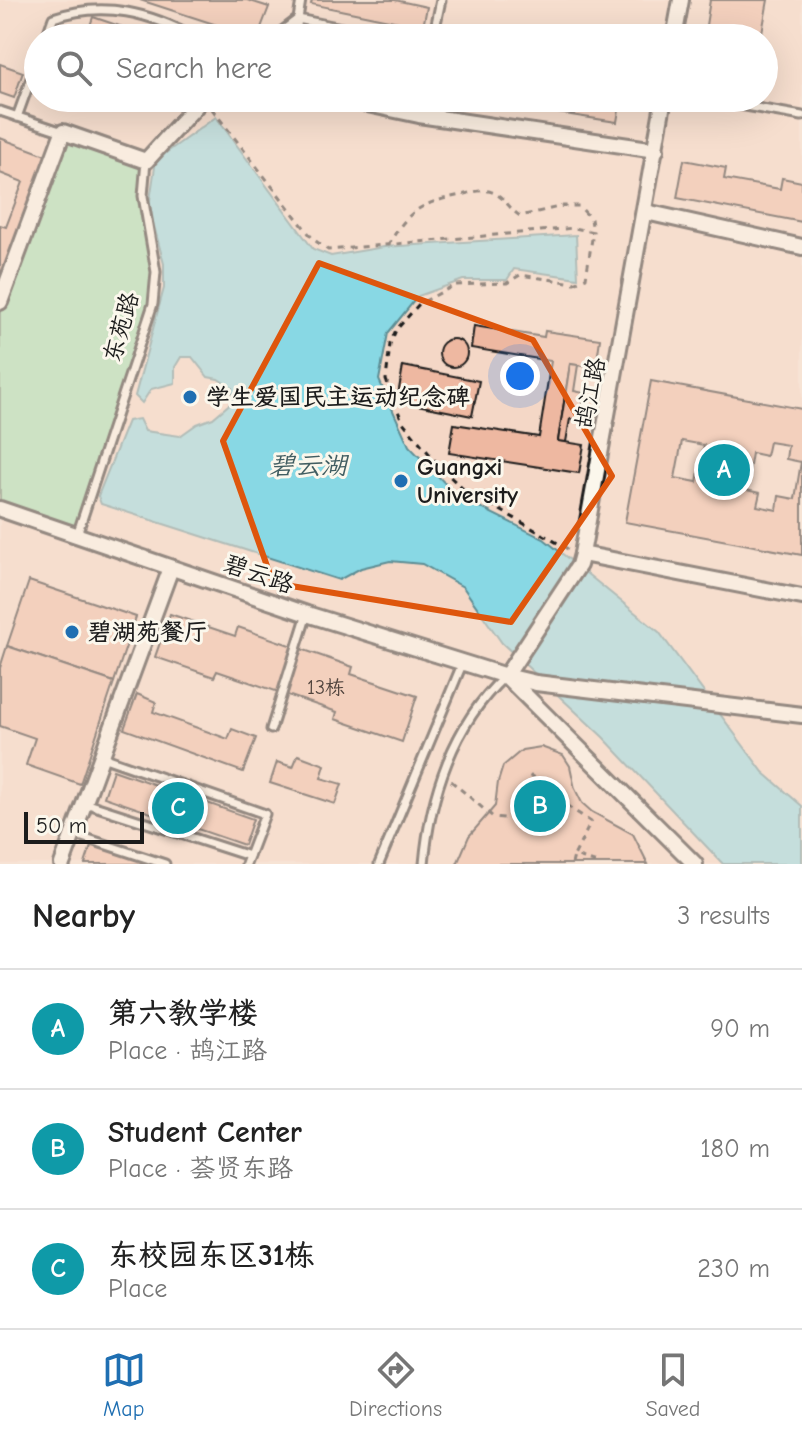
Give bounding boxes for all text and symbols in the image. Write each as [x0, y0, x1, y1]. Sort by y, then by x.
search box [24, 24, 778, 112]
icon: search [52, 46, 96, 90]
text: Search here [116, 51, 272, 86]
street label: 东苑路 [98, 289, 144, 365]
street label: 鸪江路 [569, 355, 611, 431]
your location [500, 356, 540, 396]
place label: 学生爱国民主运动纪念碑 [206, 383, 470, 411]
marker: 学生爱国民主运动纪念碑 [181, 388, 199, 406]
pin: A [698, 440, 750, 500]
water label: 碧云湖 [269, 451, 350, 481]
place label: Guangxi University [417, 453, 518, 509]
marker: Guangxi University [392, 472, 410, 490]
street label: 碧云路 [220, 549, 298, 599]
place label: 碧湖苑餐厅 [88, 618, 208, 646]
marker: 碧湖苑餐厅 [63, 623, 81, 641]
house number: 13栋 [307, 676, 345, 699]
pin: B [514, 776, 566, 836]
pin: C [152, 778, 204, 838]
scale bar [24, 808, 144, 844]
text: 50 m [36, 813, 87, 839]
text: Nearby [32, 896, 135, 936]
text: 3 results [677, 901, 770, 931]
text: 第六教学楼 [108, 996, 258, 1031]
text: A [51, 1014, 65, 1044]
text: 90 m [710, 1014, 770, 1044]
text: Place · 鸪江路 [108, 1036, 267, 1066]
text: Student Center [108, 1115, 302, 1150]
text: B [50, 1134, 66, 1164]
text: 180 m [700, 1134, 770, 1164]
text: Place · 荟贤东路 [108, 1154, 293, 1184]
text: 东校园东区31栋 [108, 1238, 315, 1273]
text: C [50, 1254, 66, 1284]
text: 230 m [697, 1254, 770, 1284]
text: Place [108, 1274, 167, 1304]
tab: Map [102, 1348, 146, 1422]
tab: Directions [349, 1348, 442, 1422]
tab: Saved [645, 1348, 700, 1422]

